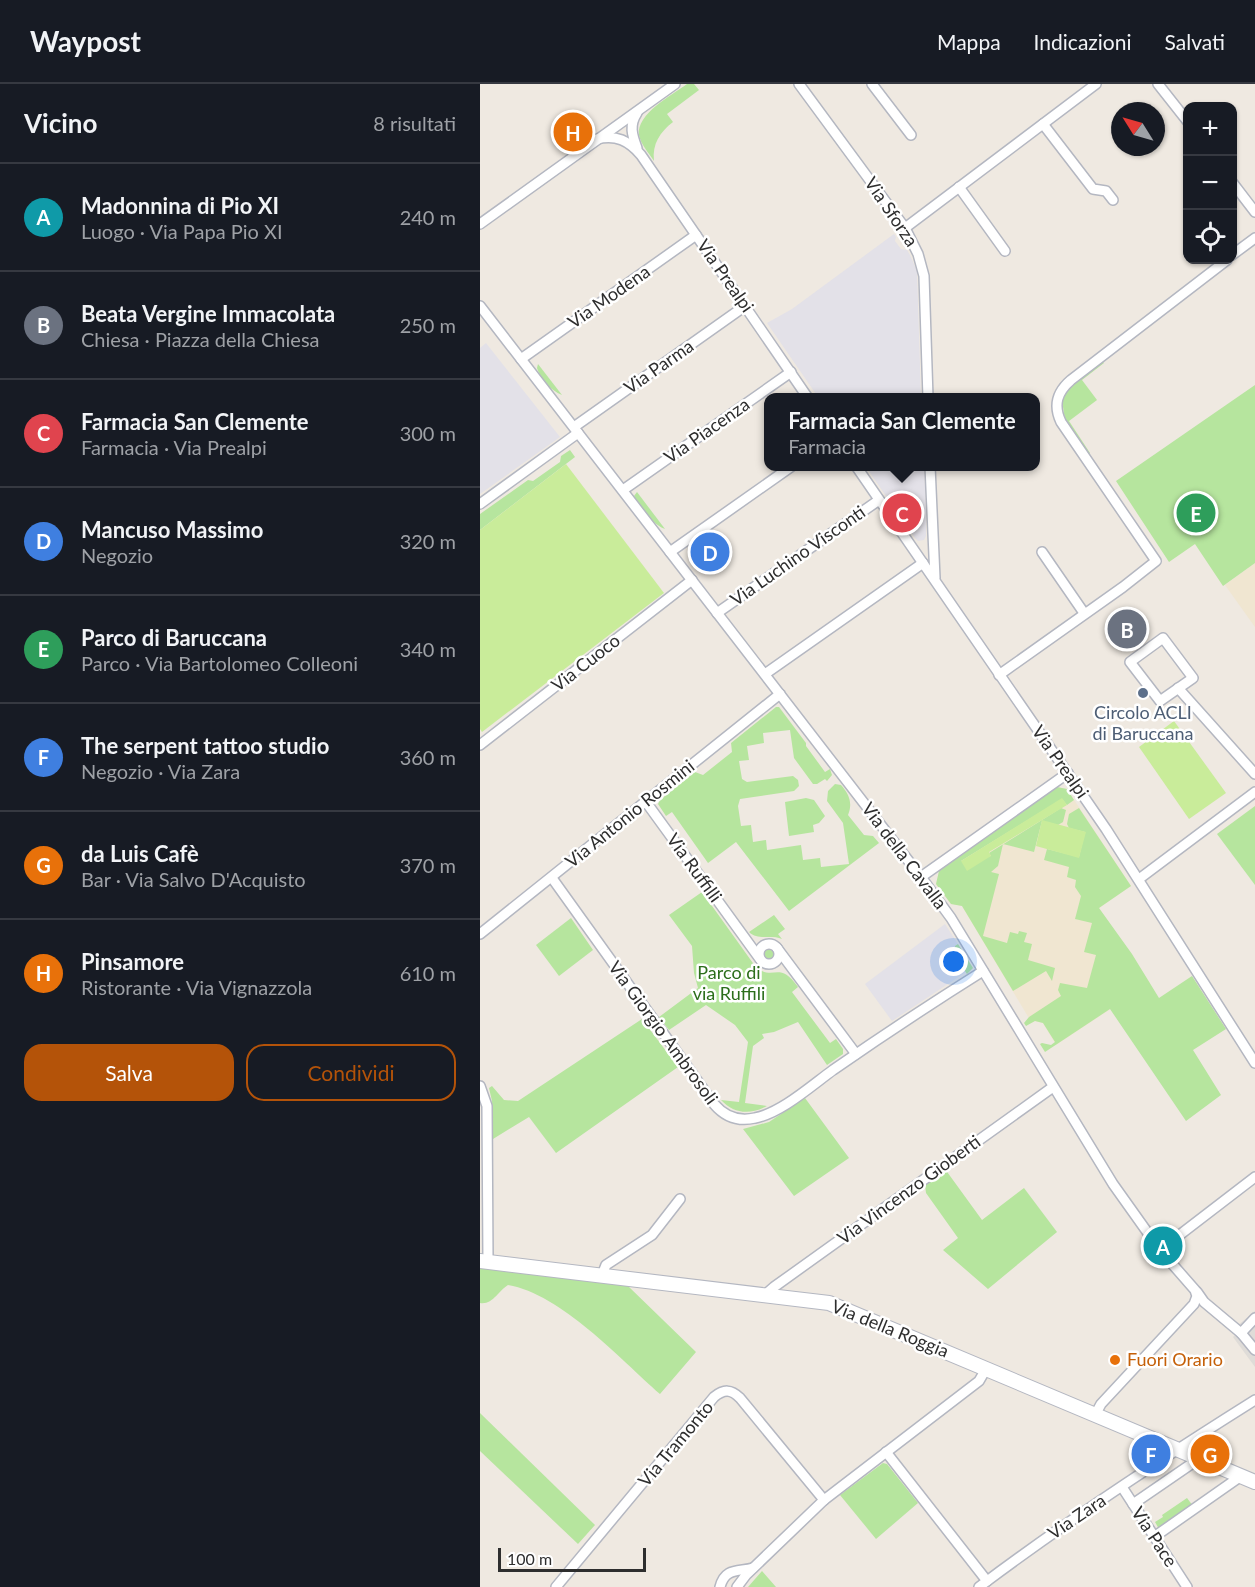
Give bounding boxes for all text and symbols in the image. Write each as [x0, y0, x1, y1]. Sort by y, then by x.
text: Waypost [30, 24, 141, 58]
text: Mappa [937, 29, 1001, 54]
text: Indicazioni [1034, 29, 1132, 54]
text: Salvati [1165, 29, 1225, 54]
north arrow [1111, 102, 1165, 156]
map controls [1183, 102, 1237, 264]
button: + [1183, 102, 1237, 156]
text: Vicino [24, 107, 97, 139]
pin: H [554, 110, 592, 154]
text: 8 risultati [373, 111, 456, 135]
button: − [1183, 156, 1237, 210]
street label: Via Sforza [861, 172, 923, 250]
text: Madonnina di Pio XI [81, 192, 279, 219]
text: A [37, 205, 50, 229]
text: 240 m [400, 205, 456, 229]
button: locate [1183, 210, 1237, 264]
text: Luogo · Via Papa Pio XI [81, 219, 283, 243]
street label: Via Prealpi [693, 235, 759, 316]
street label: Via Modena [563, 260, 654, 333]
text: Beata Vergine Immacolata [81, 300, 335, 327]
text: B [37, 313, 50, 337]
text: 250 m [400, 313, 456, 337]
text: Chiesa · Piazza della Chiesa [81, 327, 320, 351]
street label: Via Parma [619, 334, 697, 398]
street label: Via Piacenza [660, 393, 753, 468]
popup [764, 393, 1040, 471]
text: Farmacia San Clemente [788, 407, 1016, 434]
text: Farmacia San Clemente [81, 408, 309, 435]
text: C [37, 421, 50, 445]
text: 300 m [400, 421, 456, 445]
text: Farmacia [788, 434, 866, 458]
text: Farmacia · Via Prealpi [81, 435, 267, 459]
pin: C [882, 490, 922, 536]
pin: E [1176, 490, 1216, 536]
street label: Via Luchino Visconti [726, 500, 869, 610]
text: Mancuso Massimo [81, 516, 263, 543]
text: D [36, 529, 51, 553]
text: 320 m [400, 529, 456, 553]
pin: D [690, 530, 730, 574]
text: Negozio [81, 543, 153, 567]
pin: B [1108, 606, 1146, 652]
text: Parco di Baruccana [81, 624, 267, 651]
street label: Via Cuoco [547, 629, 624, 696]
text: E [38, 637, 49, 661]
text: 340 m [400, 637, 456, 661]
text: Parco · Via Bartolomeo Colleoni [81, 651, 358, 675]
marker: Circolo ACLI di Baruccana [1136, 686, 1150, 700]
place label: Circolo ACLI di Baruccana [1093, 701, 1194, 744]
street label: Via Prealpi [1028, 721, 1094, 802]
text: The serpent tattoo studio [81, 732, 329, 759]
text: F [38, 745, 49, 769]
text: 360 m [400, 745, 456, 769]
street label: Via Antonio Rosmini [560, 754, 698, 872]
text: Negozio · Via Zara [81, 759, 240, 783]
street label: Via della Cavalla [858, 798, 952, 913]
street label: Via Ruffilli [662, 829, 727, 906]
text: da Luis Cafè [81, 840, 199, 867]
text: G [36, 853, 51, 877]
text: 370 m [400, 853, 456, 877]
text: Bar · Via Salvo D'Acquisto [81, 867, 306, 891]
your location [939, 947, 968, 976]
text: Pinsamore [81, 948, 184, 975]
street label: Via Giorgio Ambrosoli [604, 956, 723, 1108]
text: H [36, 961, 51, 985]
text: 610 m [400, 961, 456, 985]
park label: Parco di via Ruffili [693, 961, 765, 1004]
text: Ristorante · Via Vignazzola [81, 975, 312, 999]
button: Salva [24, 1044, 234, 1101]
button: Condividi [246, 1044, 456, 1101]
street label: Via Vincenzo Gioberti [833, 1130, 984, 1249]
pin: A [1144, 1224, 1182, 1268]
street label: Via della Roggia [829, 1295, 952, 1362]
place label: Fuori Orario [1127, 1348, 1223, 1370]
marker: Fuori Orario [1108, 1353, 1122, 1367]
street label: Via Tramonto [633, 1396, 717, 1491]
pin: F [1132, 1432, 1170, 1476]
pin: G [1190, 1432, 1230, 1476]
street label: Via Zara [1043, 1489, 1110, 1544]
street label: Via Pace [1127, 1502, 1182, 1571]
scale bar [498, 1545, 646, 1572]
text: 100 m [507, 1549, 552, 1568]

